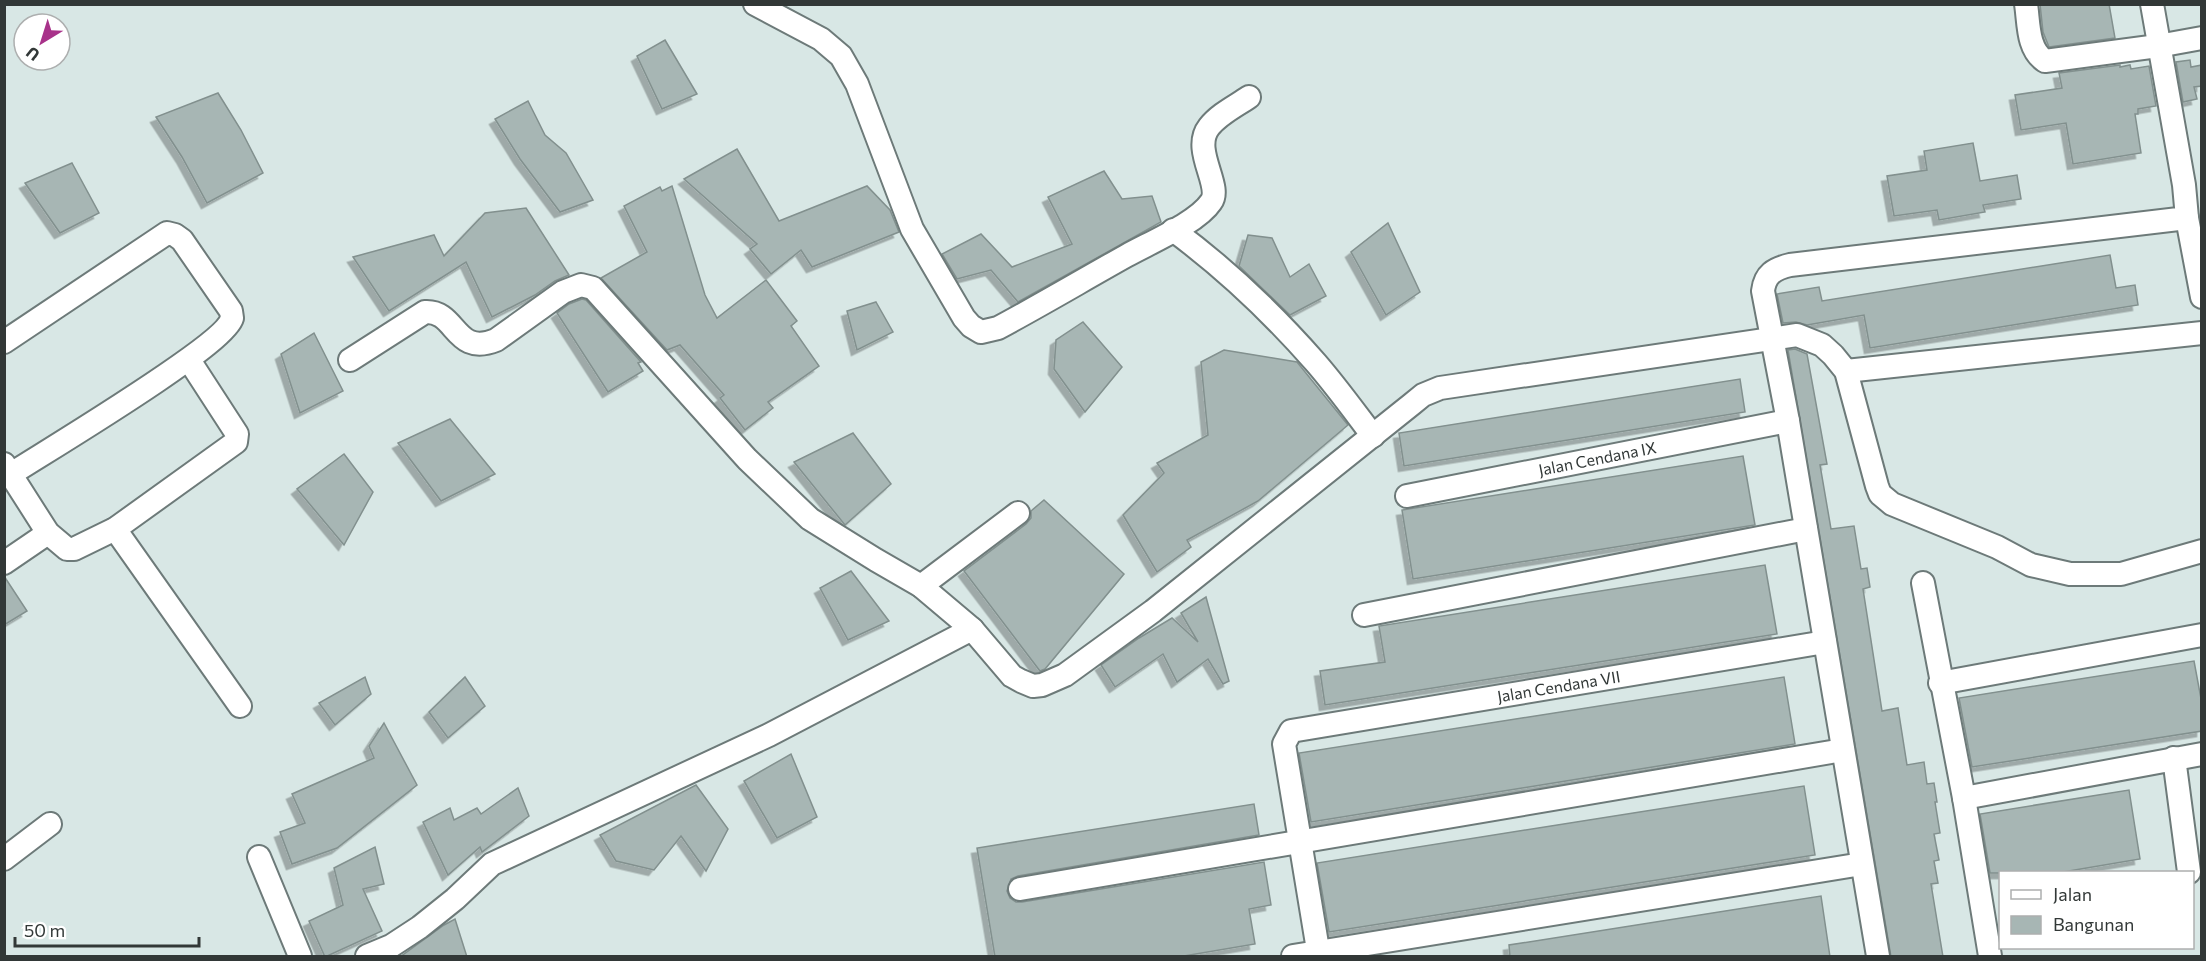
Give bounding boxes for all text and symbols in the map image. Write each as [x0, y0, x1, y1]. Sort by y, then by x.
north arrow [12, 12, 72, 72]
text: U [22, 43, 43, 65]
street label: Jalan Cendana IX [1537, 437, 1658, 479]
street label: Jalan Cendana VII [1496, 666, 1622, 706]
legend [1999, 871, 2194, 949]
text: Jalan [2053, 883, 2092, 905]
scale bar [15, 910, 200, 948]
text: Bangunan [2053, 913, 2134, 935]
text: 50 m [24, 919, 65, 941]

